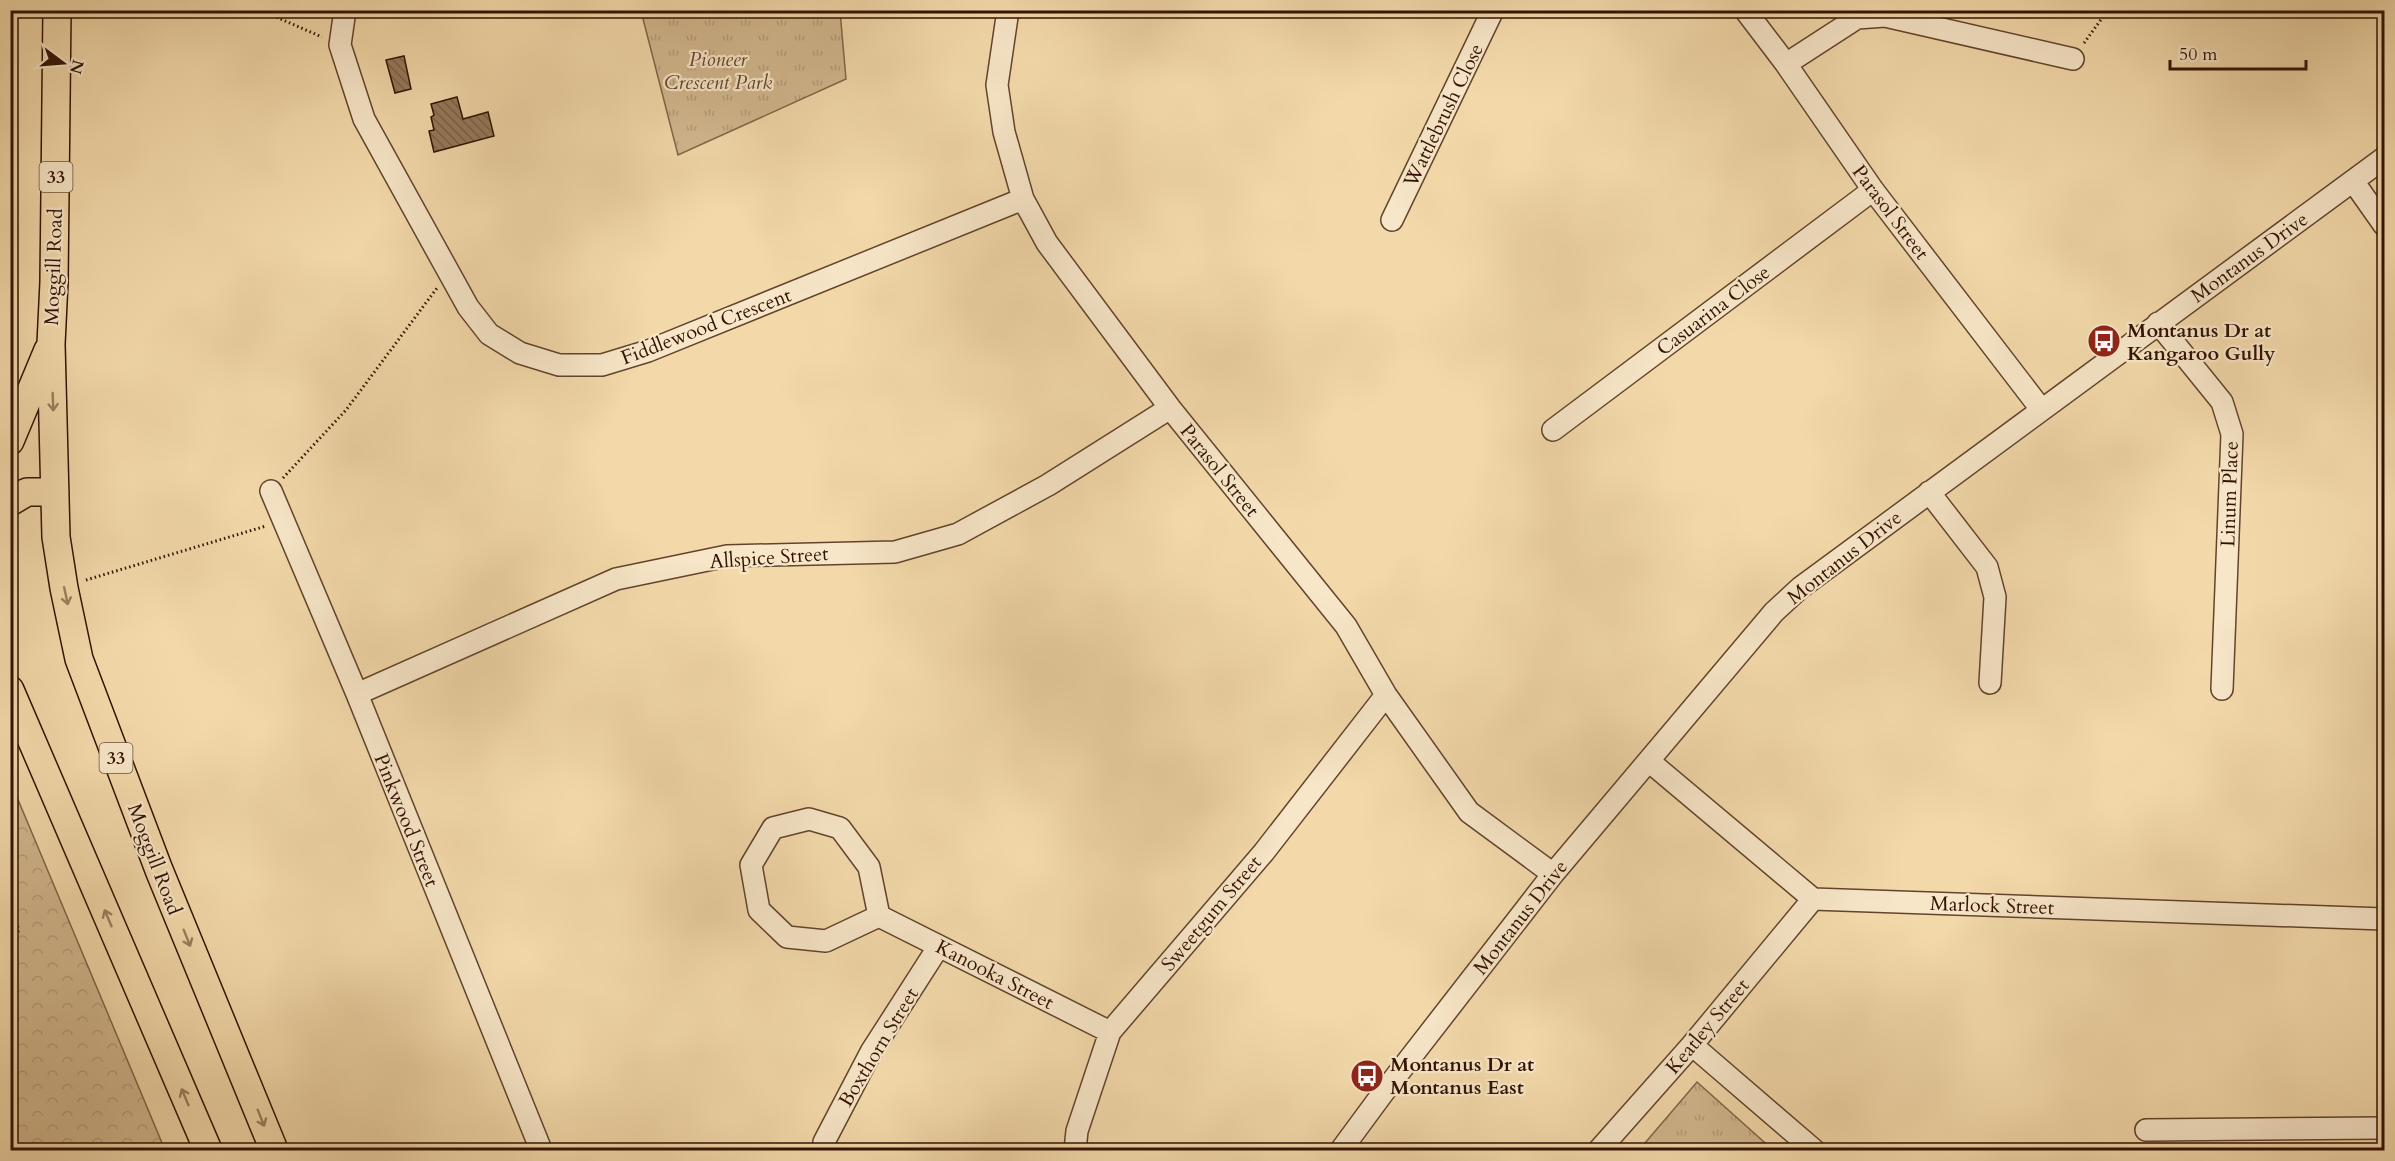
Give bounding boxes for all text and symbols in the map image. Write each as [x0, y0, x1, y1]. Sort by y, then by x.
north arrow [33, 33, 93, 93]
scale bar [2170, 33, 2306, 71]
street label: Wattlebrush Close [1397, 39, 1490, 192]
text: 50 m [2179, 42, 2218, 67]
park label: Pioneer Crescent Park [664, 46, 772, 96]
text: N [64, 57, 89, 77]
street label: Parasol Street [1846, 159, 1936, 266]
road number: 33 [40, 162, 72, 192]
street label: Montanus Drive [2185, 206, 2313, 309]
street label: Moggill Road [38, 208, 69, 326]
street label: Casuarina Close [1651, 259, 1776, 362]
street label: Fiddlewood Crescent [617, 281, 796, 371]
place label: Montanus Dr at Kangaroo Gully [2127, 317, 2276, 367]
bus stop icon: Montanus Dr at Kangaroo Gully [2086, 323, 2122, 359]
one-way arrow [47, 392, 58, 412]
street label: Parasol Street [1174, 418, 1266, 523]
street label: Linum Place [2214, 441, 2245, 548]
street label: Montanus Drive [1781, 504, 1907, 611]
street label: Allspice Street [709, 540, 830, 575]
one-way arrow [60, 587, 72, 606]
road number: 33 [100, 743, 132, 773]
street label: Pinkwood Street [368, 750, 446, 891]
street label: Moggill Road [121, 800, 188, 919]
street label: Sweetgum Street [1155, 849, 1268, 977]
street label: Montanus Drive [1467, 854, 1574, 980]
street label: Marlock Street [1930, 890, 2055, 921]
one-way arrow [102, 909, 113, 927]
one-way arrow [182, 928, 193, 947]
street label: Kanooka Street [931, 933, 1059, 1016]
street label: Keatley Street [1659, 972, 1756, 1080]
street label: Boxthorn Street [832, 982, 925, 1112]
place label: Montanus Dr at Montanus East [1390, 1051, 1534, 1101]
bus stop icon: Montanus Dr at Montanus East [1349, 1058, 1385, 1094]
one-way arrow [179, 1088, 190, 1106]
one-way arrow [256, 1108, 267, 1127]

